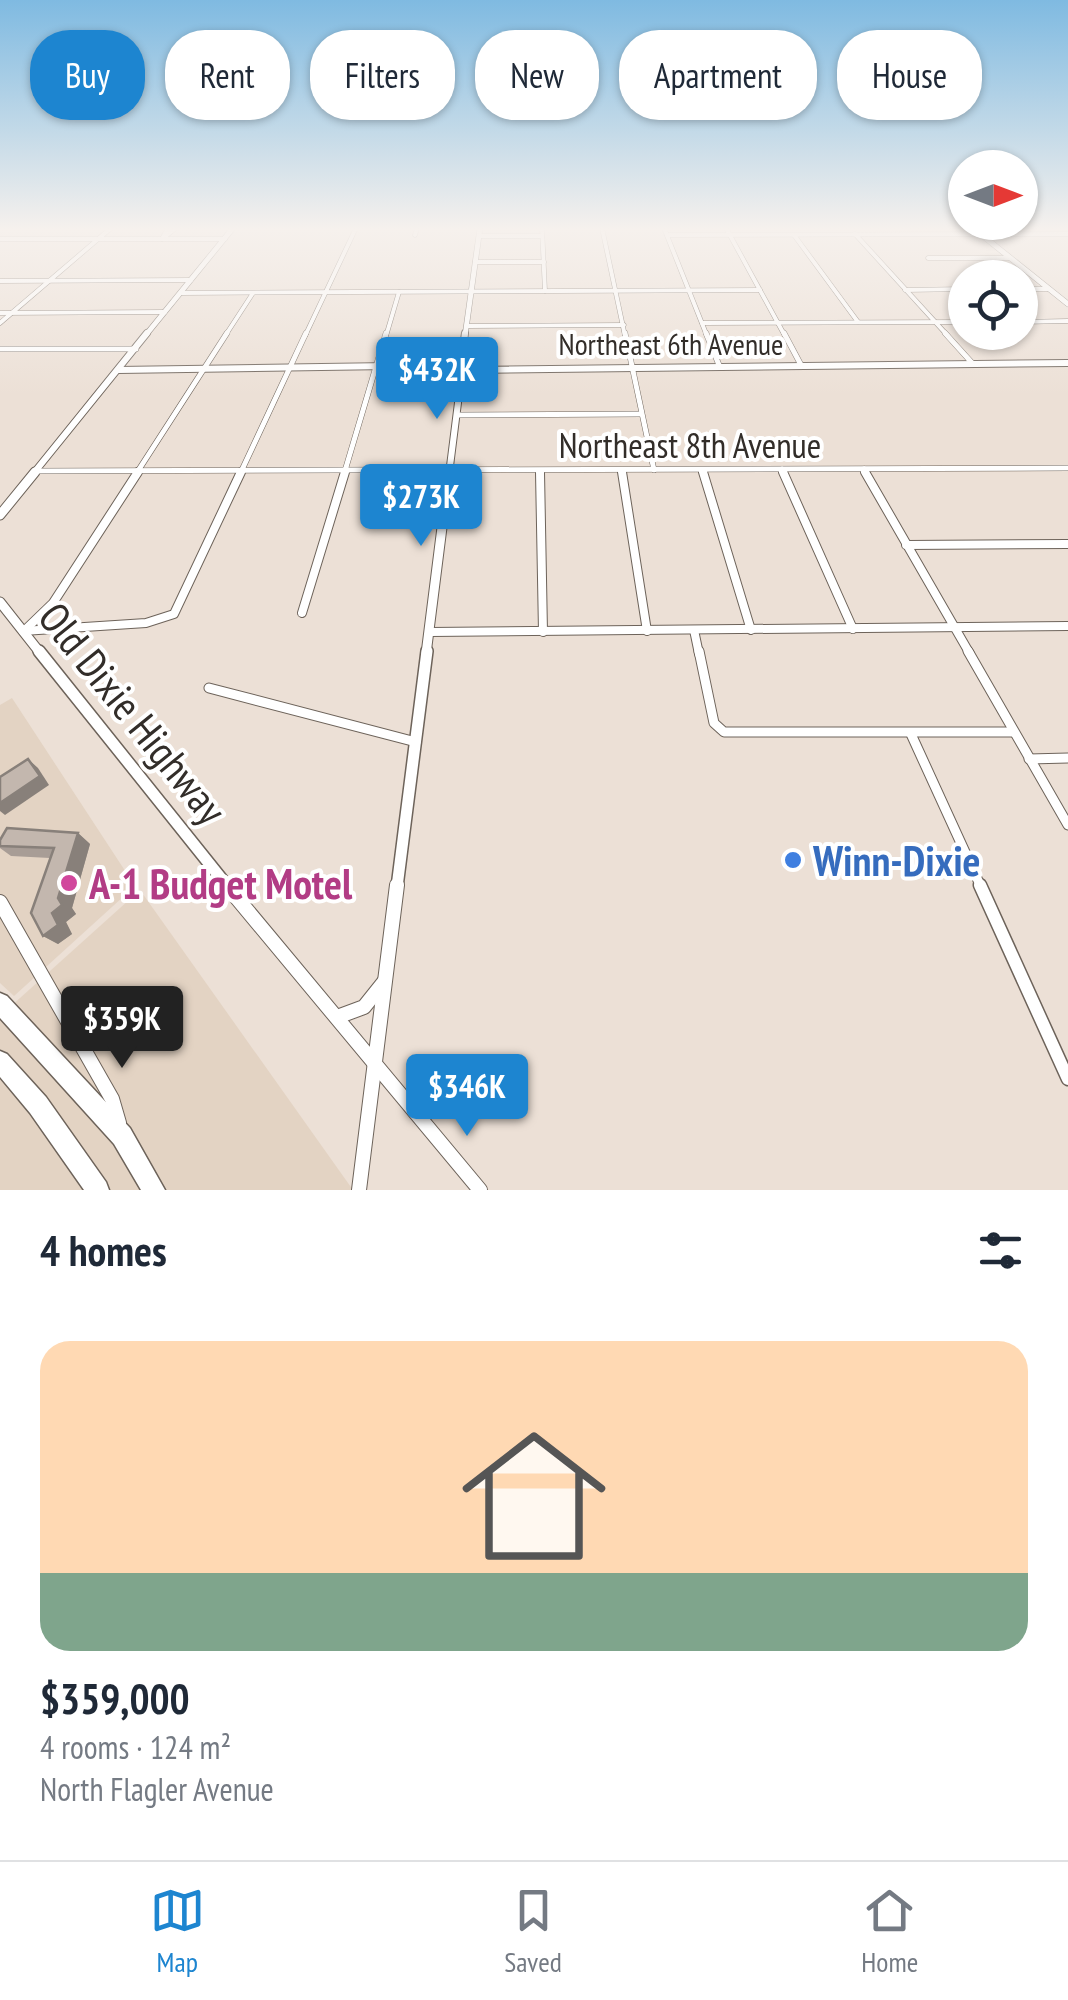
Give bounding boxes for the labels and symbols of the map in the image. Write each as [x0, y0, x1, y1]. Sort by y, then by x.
north arrow [948, 150, 1038, 240]
street label: Northeast 6th Avenue [559, 324, 784, 363]
pin: $432K [367, 337, 507, 422]
street label: Northeast 8th Avenue [559, 422, 821, 468]
pin: $273K [351, 464, 491, 549]
street label: Old Dixie Highway [27, 591, 239, 835]
place label: Winn-Dixie [812, 833, 981, 888]
marker: Winn-Dixie [782, 849, 804, 871]
place label: A-1 Budget Motel [88, 856, 353, 911]
marker: A-1 Budget Motel [58, 872, 80, 894]
pin: $359K [52, 986, 192, 1071]
pin: $346K [397, 1054, 537, 1139]

